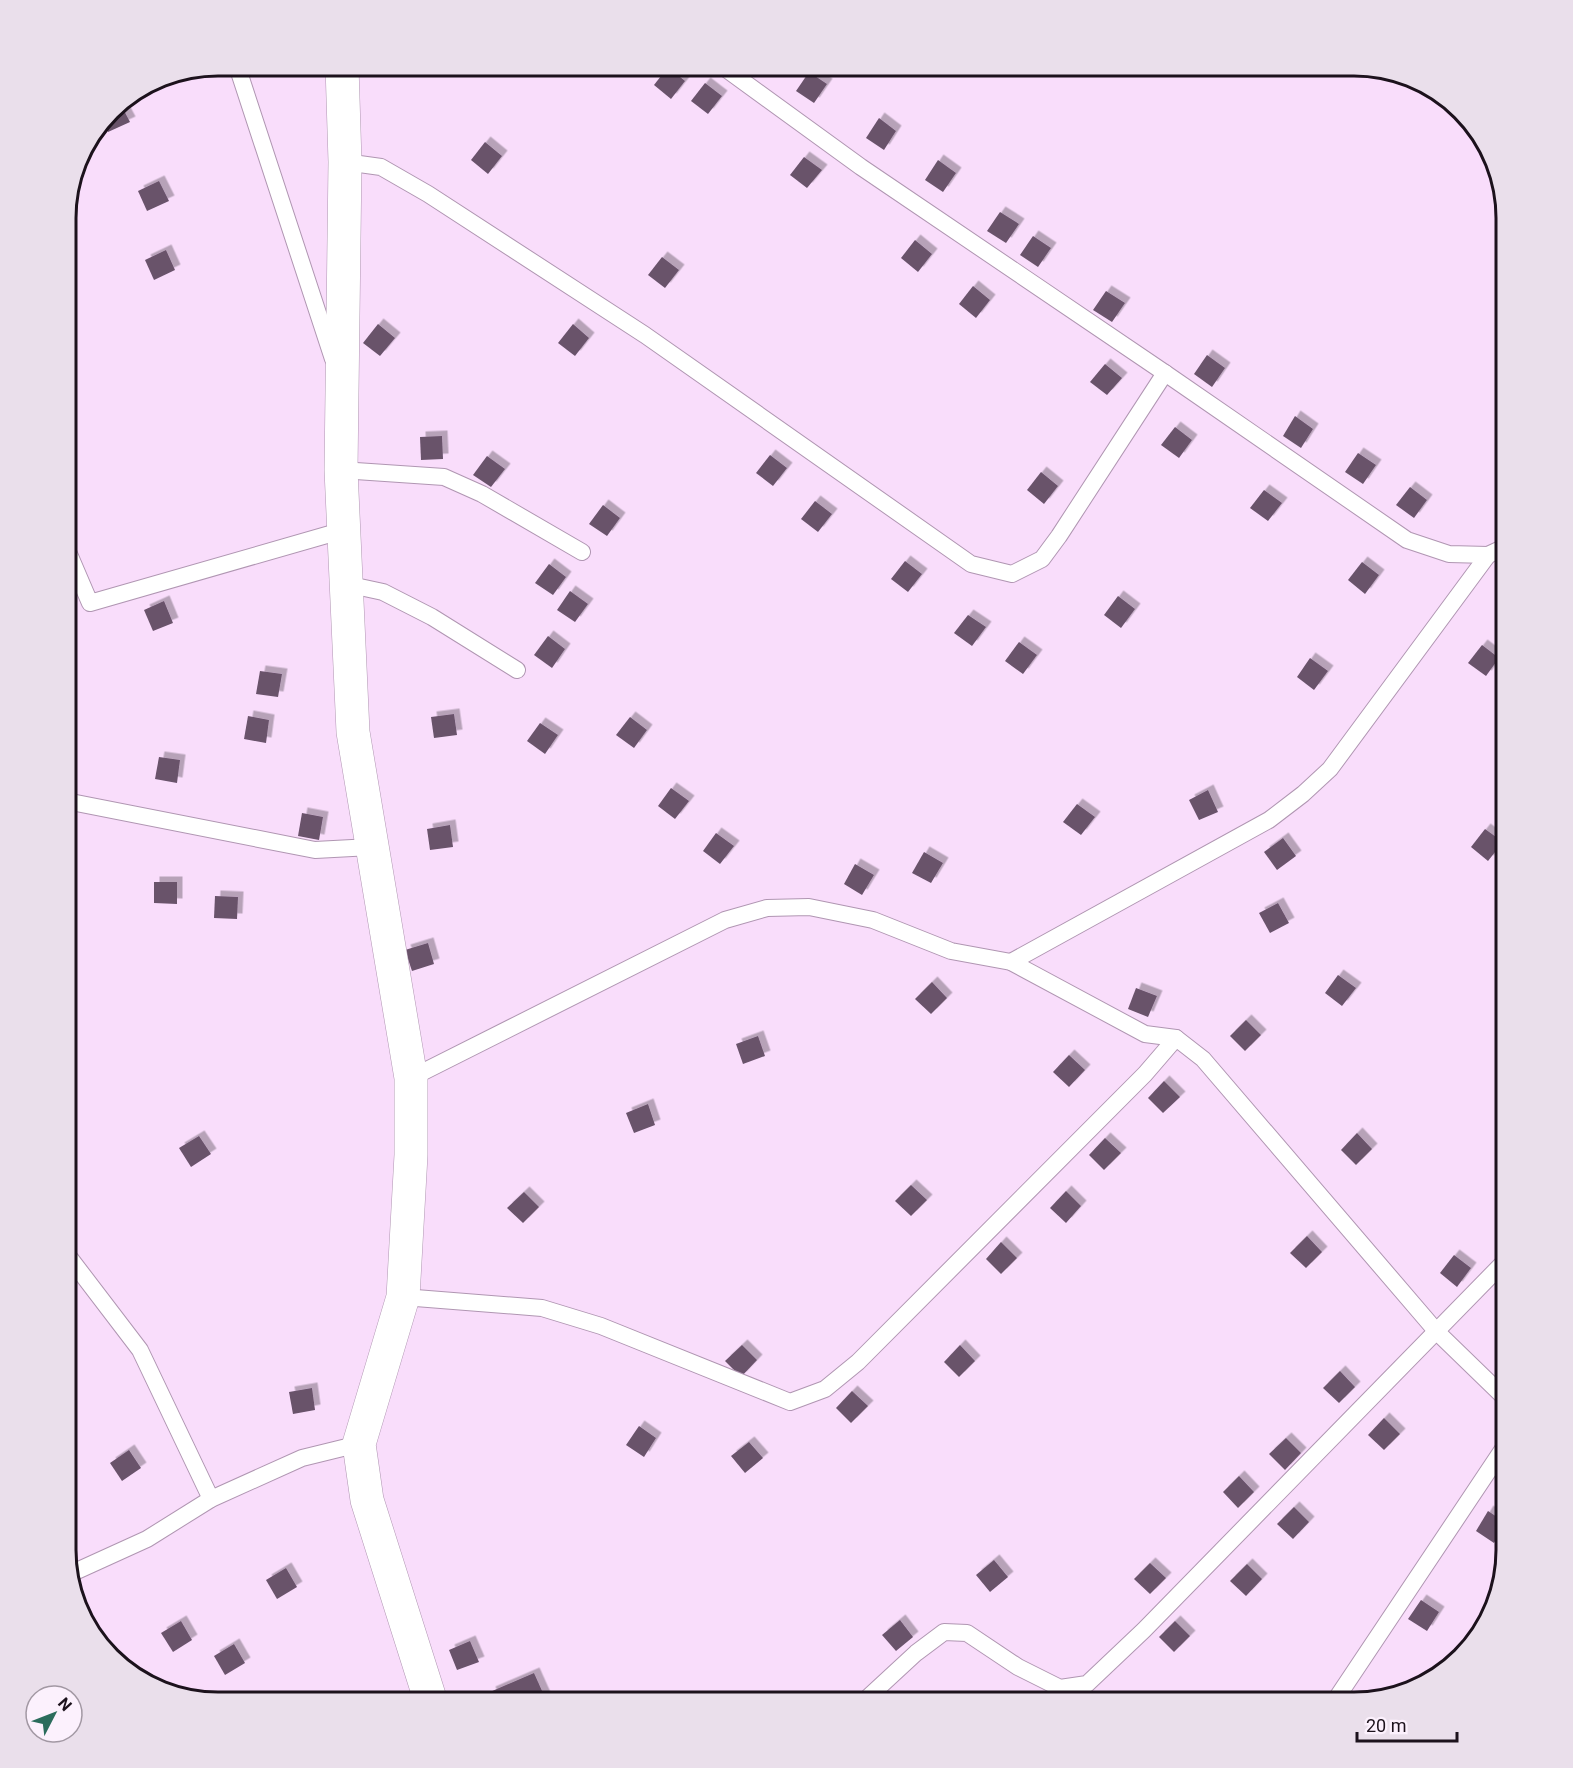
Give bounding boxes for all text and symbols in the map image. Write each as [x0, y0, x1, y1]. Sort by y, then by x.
north arrow [24, 1684, 84, 1744]
text: N [54, 1694, 76, 1715]
scale bar [1357, 1705, 1458, 1743]
text: 20 m [1366, 1715, 1406, 1736]

